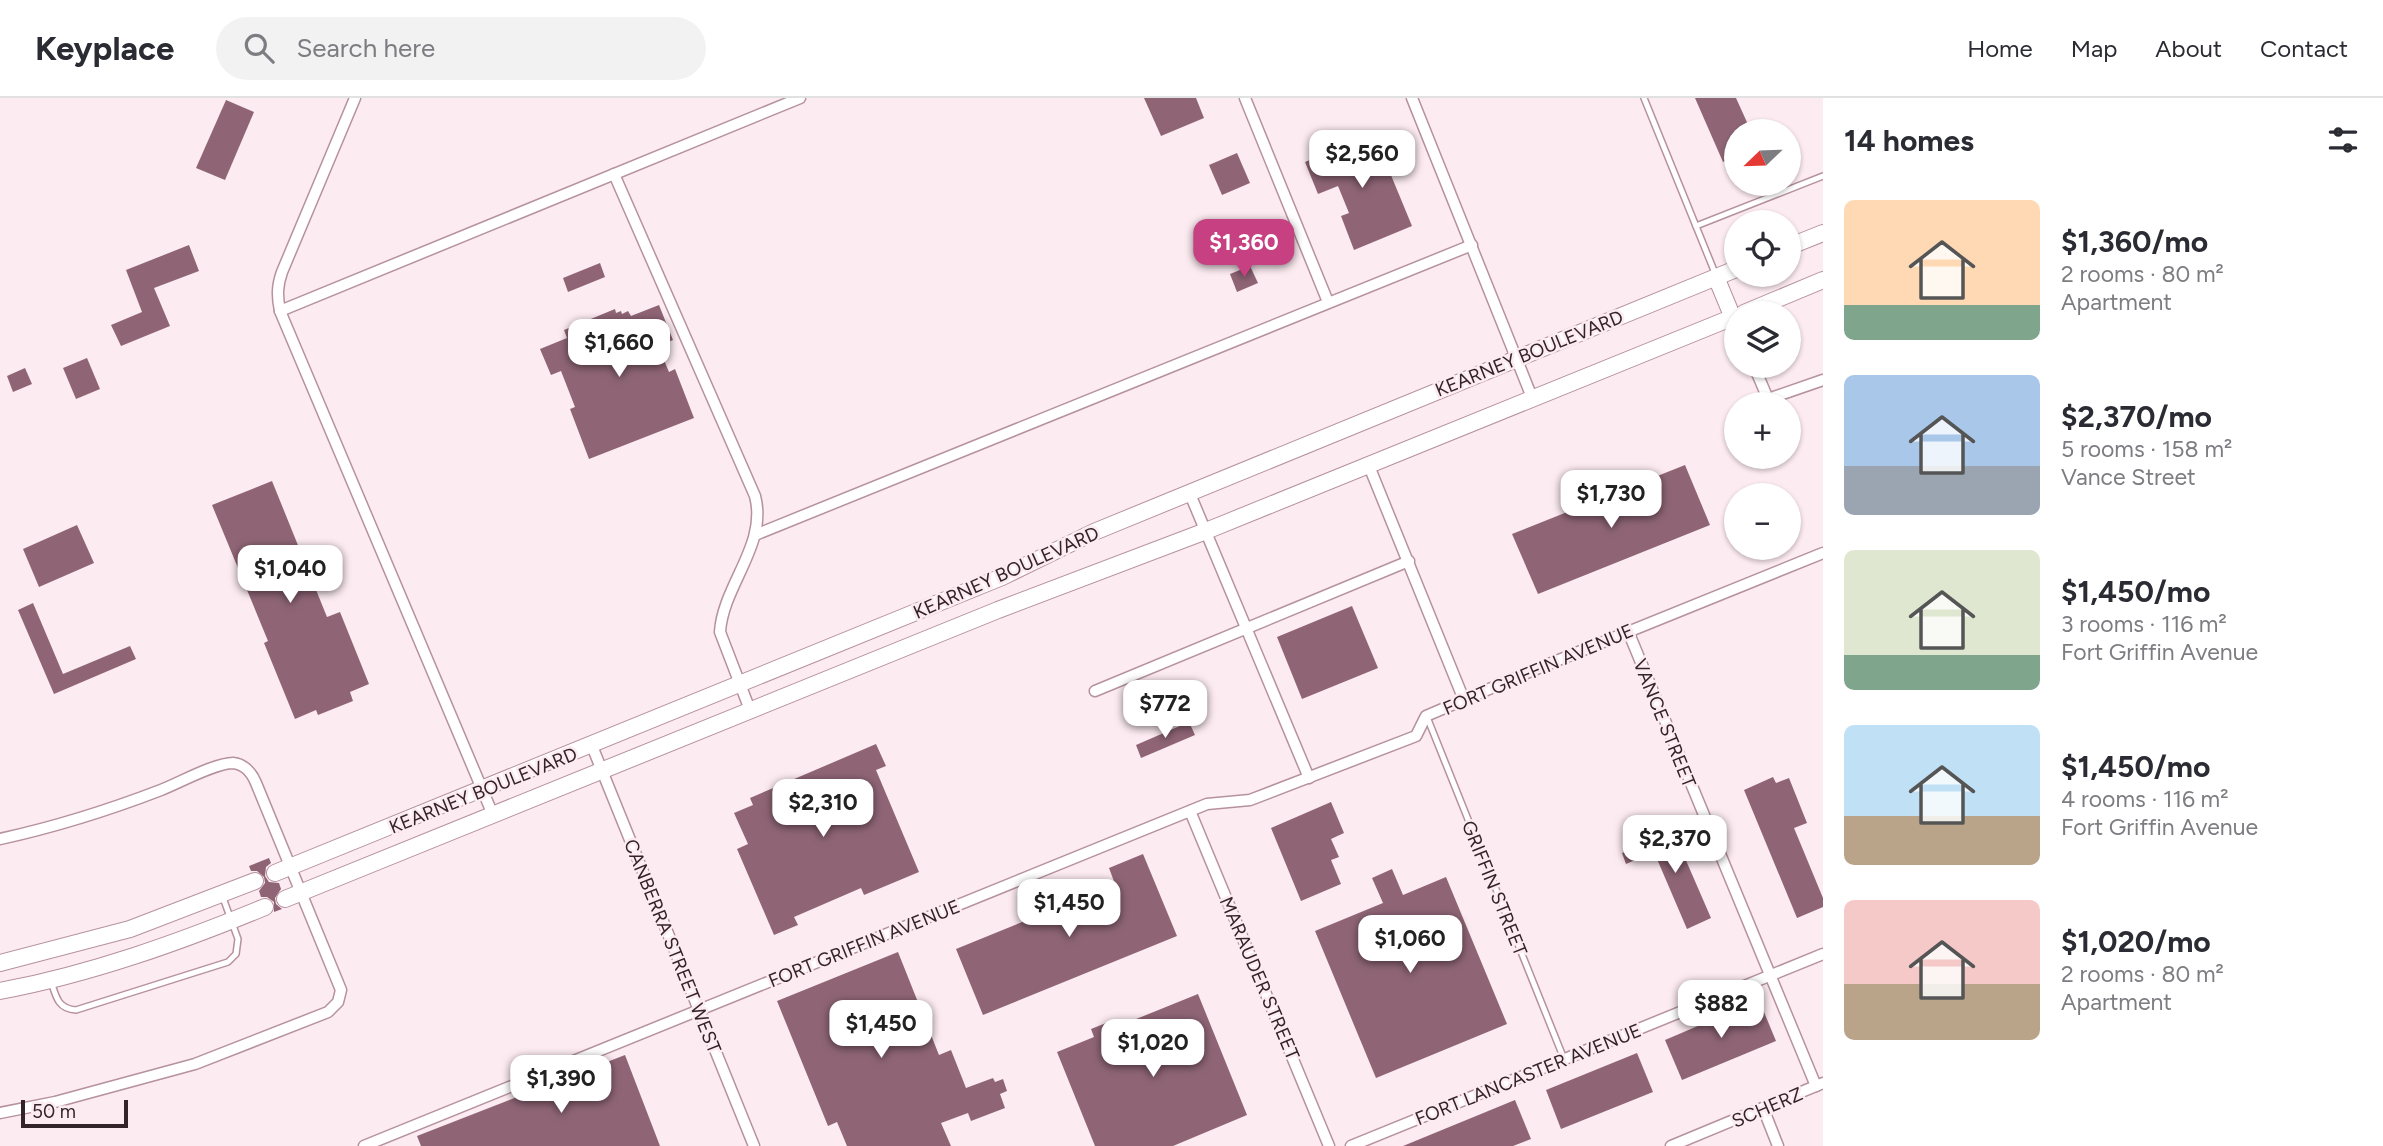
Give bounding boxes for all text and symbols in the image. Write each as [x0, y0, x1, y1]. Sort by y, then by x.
search box [216, 17, 706, 80]
text: Keyplace [35, 29, 174, 68]
icon: search [240, 29, 278, 67]
text: Search here [296, 32, 435, 64]
text: Home [1967, 34, 2033, 63]
text: Map [2071, 34, 2117, 63]
text: About [2155, 34, 2222, 63]
text: Contact [2260, 34, 2348, 63]
north arrow [1724, 119, 1801, 196]
map controls [1724, 119, 1801, 560]
icon: filters [2324, 121, 2362, 159]
text: 14 homes [1844, 122, 1974, 159]
pin: $2,560 [1305, 130, 1419, 190]
text: $2,560 [1325, 139, 1399, 167]
button: locate [1724, 210, 1801, 287]
pin: $1,360 [1187, 220, 1301, 279]
text: $1,360/mo [2061, 223, 2208, 260]
text: $1,360 [1209, 228, 1279, 256]
icon: home [1900, 228, 1984, 312]
text: 2 rooms · 80 m² [2061, 260, 2224, 288]
text: Apartment [2061, 288, 2172, 316]
button: layers [1724, 301, 1801, 378]
street label: KEARNEY BOULEVARD [1432, 305, 1627, 402]
pin: $1,660 [562, 320, 676, 379]
text: $1,660 [584, 328, 654, 356]
button: + [1724, 392, 1801, 469]
text: $2,370/mo [2061, 398, 2212, 435]
icon: home [1900, 403, 1984, 487]
text: 5 rooms · 158 m² [2061, 435, 2232, 463]
text: Vance Street [2061, 463, 2196, 491]
pin: $1,730 [1554, 470, 1668, 530]
text: $1,730 [1577, 479, 1645, 507]
button: − [1724, 483, 1801, 560]
street label: KEARNEY BOULEVARD [910, 521, 1103, 624]
pin: $1,040 [233, 546, 347, 605]
text: $1,040 [254, 554, 326, 582]
text: $1,450/mo [2061, 573, 2210, 610]
icon: home [1900, 578, 1984, 662]
text: 3 rooms · 116 m² [2061, 610, 2227, 638]
street label: FORT GRIFFIN AVENUE [1440, 619, 1637, 720]
text: Fort Griffin Avenue [2061, 638, 2258, 666]
street label: VANCE STREET [1628, 656, 1701, 791]
pin: $772 [1124, 680, 1206, 740]
text: $772 [1139, 689, 1191, 717]
street label: KEARNEY BOULEVARD [386, 742, 581, 839]
text: $1,450/mo [2061, 748, 2210, 785]
icon: home [1900, 753, 1984, 837]
pin: $2,310 [766, 780, 880, 839]
text: 4 rooms · 116 m² [2061, 785, 2229, 813]
text: $2,310 [788, 788, 858, 816]
text: Fort Griffin Avenue [2061, 813, 2258, 841]
pin: $2,370 [1618, 816, 1732, 875]
street label: GRIFFIN STREET [1457, 817, 1532, 960]
text: $2,370 [1639, 824, 1711, 852]
street label: CANBERRA STREET WEST [619, 836, 726, 1057]
pin: $1,450 [1012, 880, 1126, 939]
text: $1,450 [1033, 888, 1105, 916]
street label: MARAUDER STREET [1215, 893, 1305, 1064]
street label: FORT GRIFFIN AVENUE [765, 894, 963, 992]
pin: $1,060 [1353, 916, 1467, 975]
text: $1,020/mo [2061, 923, 2211, 960]
text: $1,060 [1374, 924, 1446, 952]
icon: home [1900, 928, 1984, 1012]
text: 2 rooms · 80 m² [2061, 960, 2224, 988]
pin: $882 [1680, 981, 1762, 1040]
text: Apartment [2061, 988, 2172, 1016]
text: $882 [1694, 989, 1748, 1017]
pin: $1,450 [824, 1000, 938, 1060]
text: $1,450 [845, 1009, 917, 1037]
street label: FORT LANCASTER AVENUE [1412, 1018, 1645, 1130]
pin: $1,020 [1096, 1020, 1210, 1079]
text: $1,020 [1117, 1028, 1189, 1056]
pin: $1,390 [504, 1056, 618, 1115]
text: $1,390 [526, 1064, 596, 1092]
street label: SCHERZ [1728, 1082, 1806, 1133]
scale bar [21, 1097, 128, 1129]
text: 50 m [32, 1100, 76, 1123]

